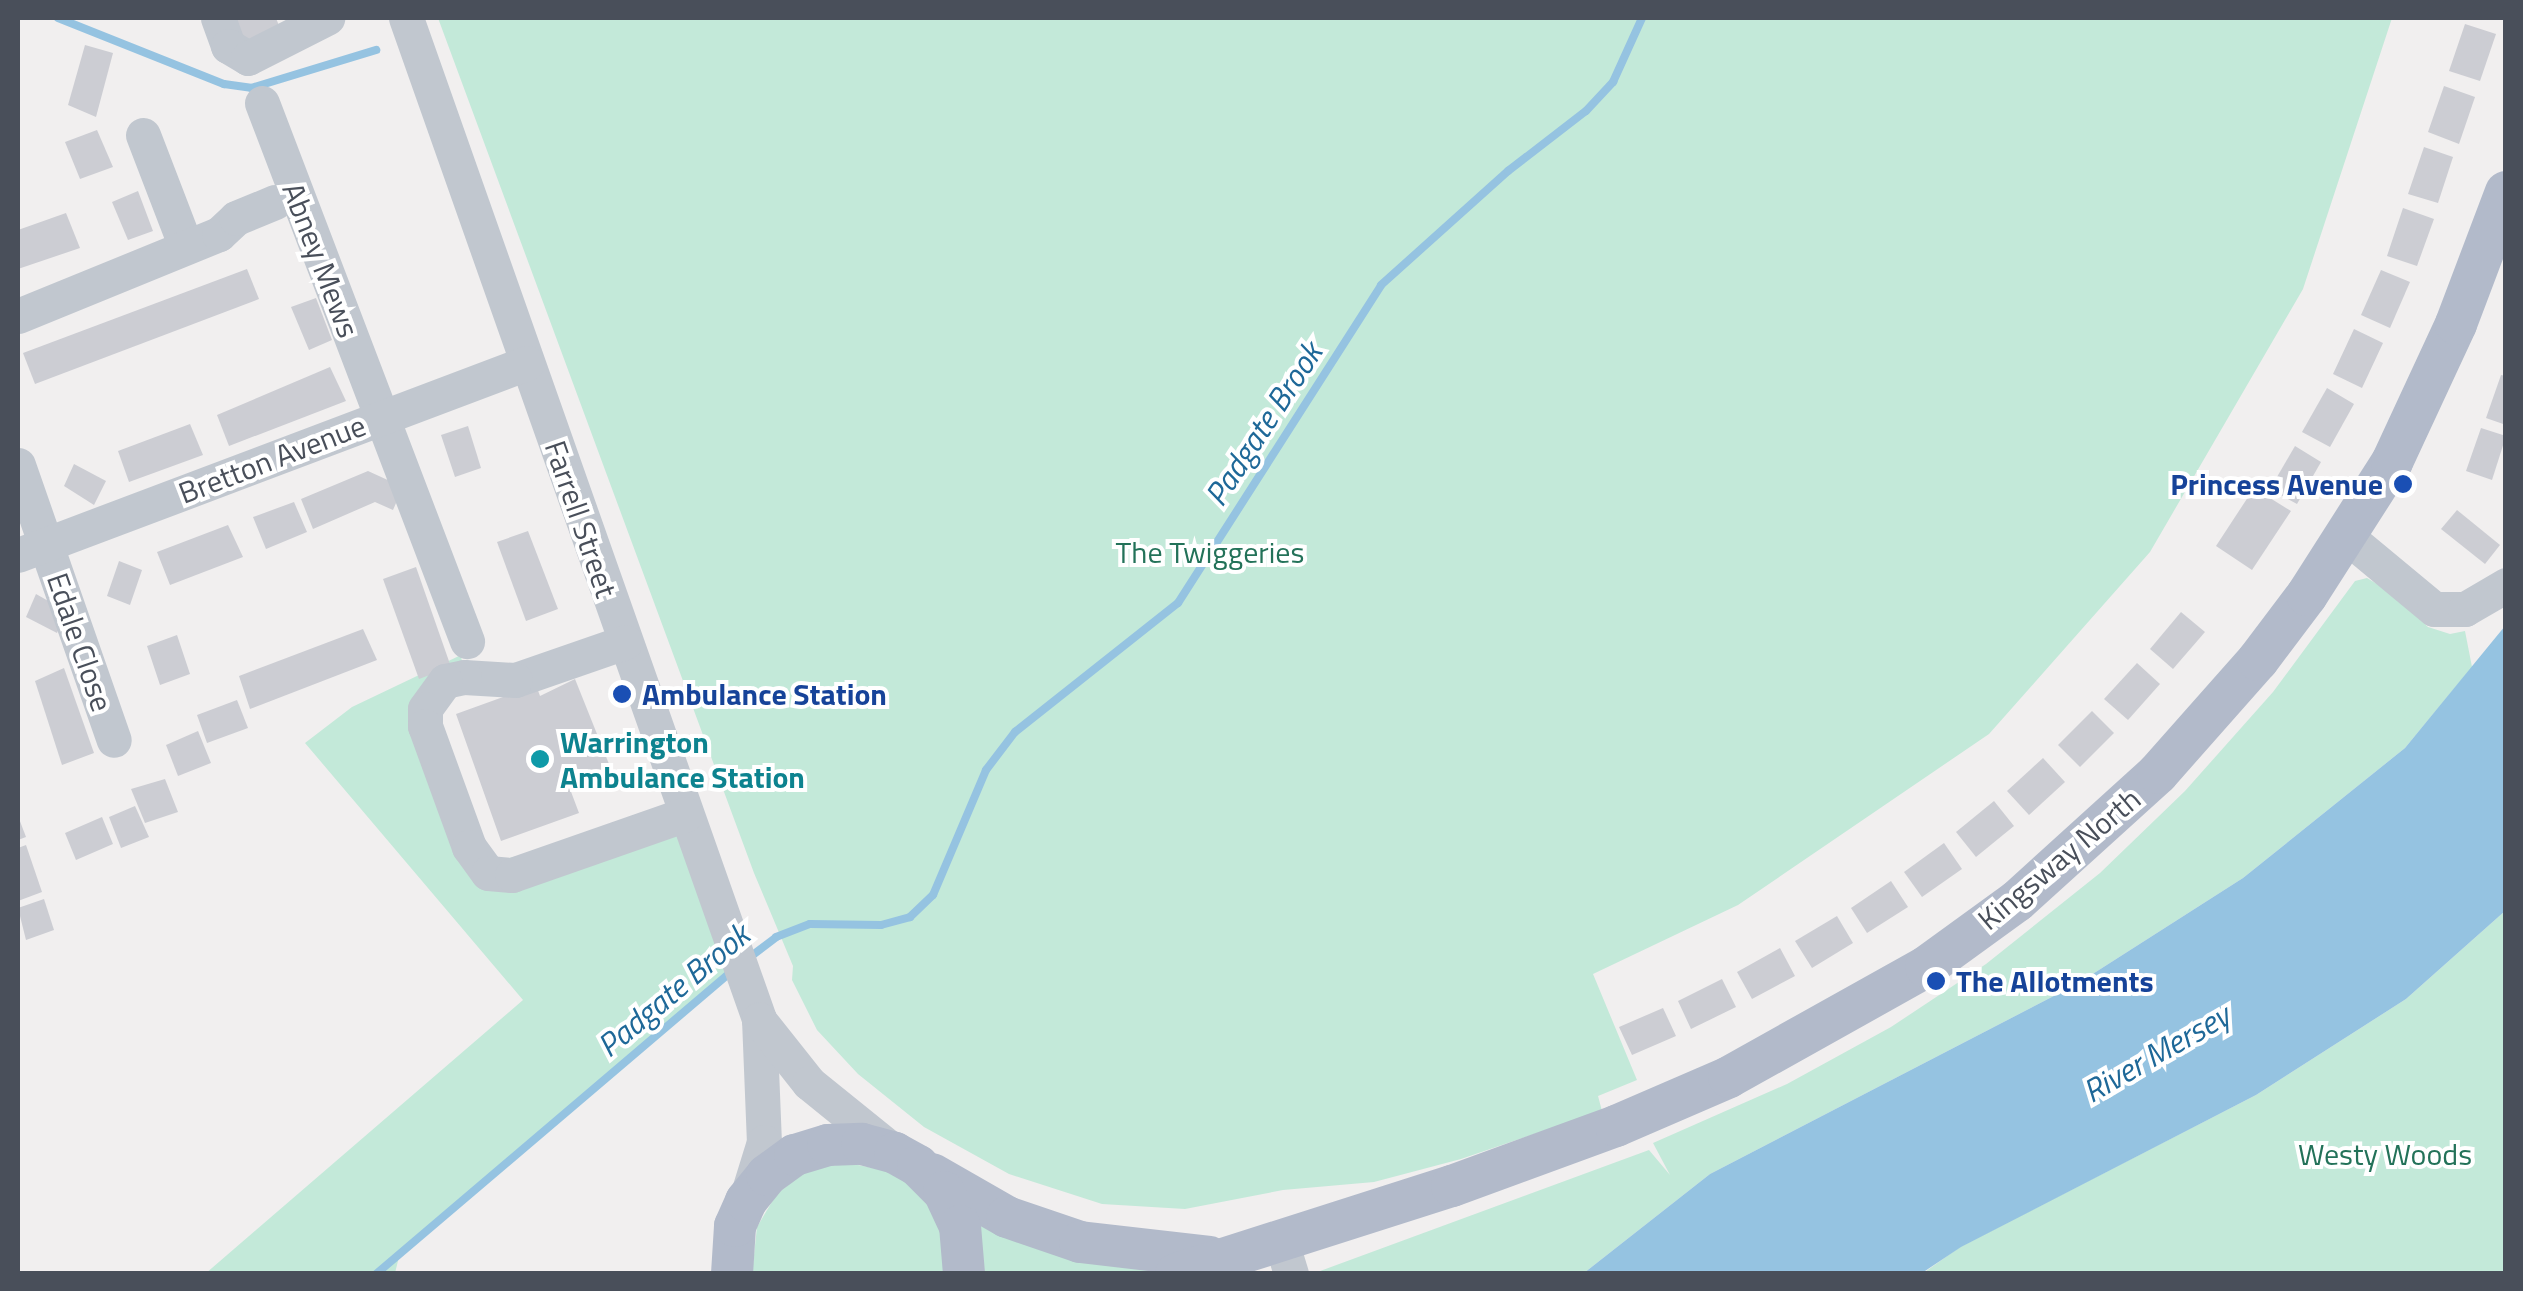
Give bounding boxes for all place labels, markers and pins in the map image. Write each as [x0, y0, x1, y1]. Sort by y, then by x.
place label: Princess Avenue [2170, 466, 2383, 502]
marker: Princess Avenue [2392, 473, 2414, 495]
place label: Ambulance Station [642, 676, 887, 712]
marker: Ambulance Station [611, 683, 633, 705]
place label: Warrington Ambulance Station [560, 724, 805, 794]
marker: Warrington Ambulance Station [529, 748, 551, 770]
place label: The Allotments [1956, 963, 2154, 999]
marker: The Allotments [1925, 970, 1947, 992]

